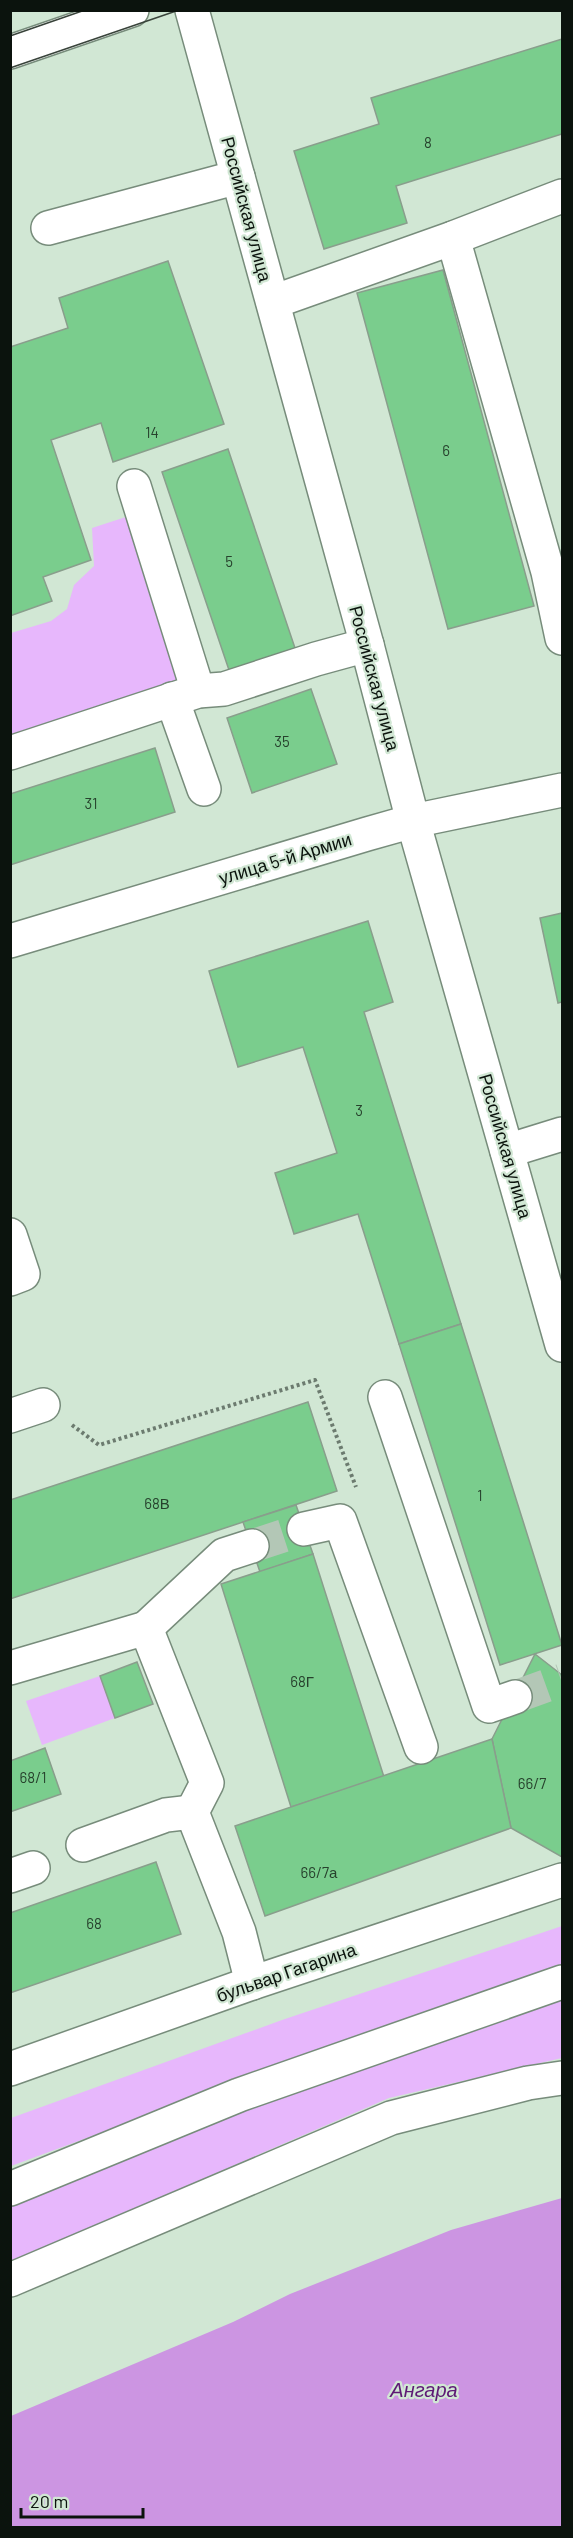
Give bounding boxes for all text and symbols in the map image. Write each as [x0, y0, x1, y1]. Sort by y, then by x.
house number: 8 [424, 133, 432, 151]
street label: Российская улица [217, 134, 277, 285]
house number: 14 [145, 423, 159, 441]
house number: 6 [442, 441, 450, 459]
house number: 5 [225, 552, 233, 570]
street label: Российская улица [345, 603, 405, 754]
house number: 35 [274, 732, 290, 750]
house number: 31 [85, 794, 97, 812]
street label: улица 5-й Армии [216, 827, 354, 889]
street label: Российская улица [475, 1071, 537, 1222]
house number: 3 [355, 1101, 363, 1119]
house number: 1 [477, 1486, 483, 1504]
house number: 68В [144, 1494, 170, 1512]
house number: 68Г [290, 1672, 314, 1690]
house number: 68/1 [20, 1768, 46, 1786]
house number: 66/7 [518, 1774, 546, 1792]
house number: 66/7а [301, 1863, 338, 1881]
house number: 68 [86, 1914, 102, 1932]
street label: бульвар Гагарина [213, 1937, 360, 2006]
water label: Ангара [389, 2377, 458, 2401]
scale bar [21, 2481, 142, 2519]
text: 20 m [30, 2490, 68, 2512]

